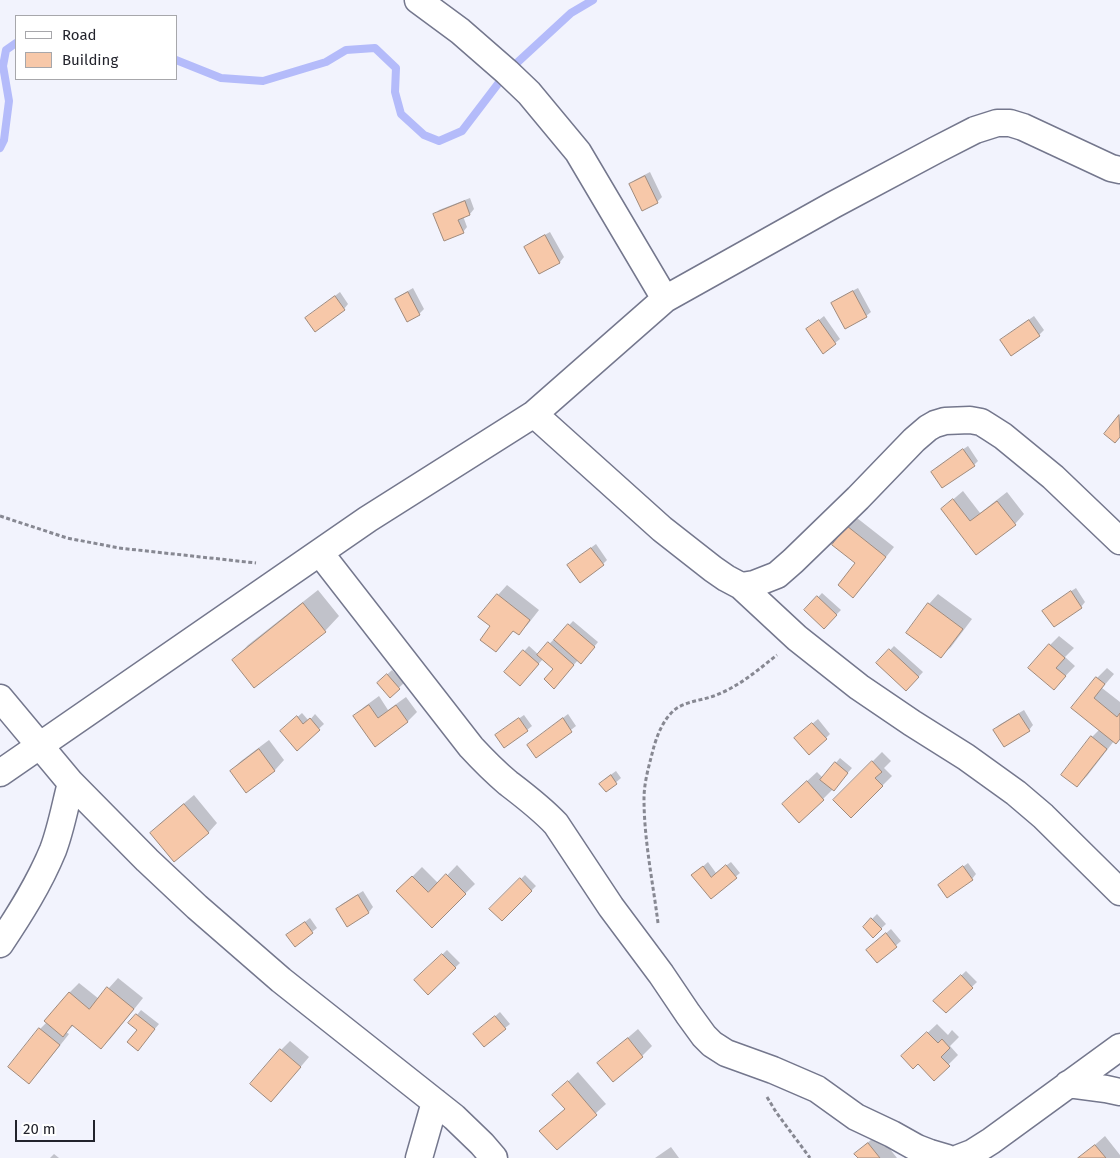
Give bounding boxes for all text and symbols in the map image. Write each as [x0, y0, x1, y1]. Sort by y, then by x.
legend [15, 15, 178, 80]
text: Road [62, 26, 97, 44]
text: Building [62, 51, 118, 69]
scale bar [18, 1110, 98, 1142]
text: 20 m [23, 1120, 56, 1138]

